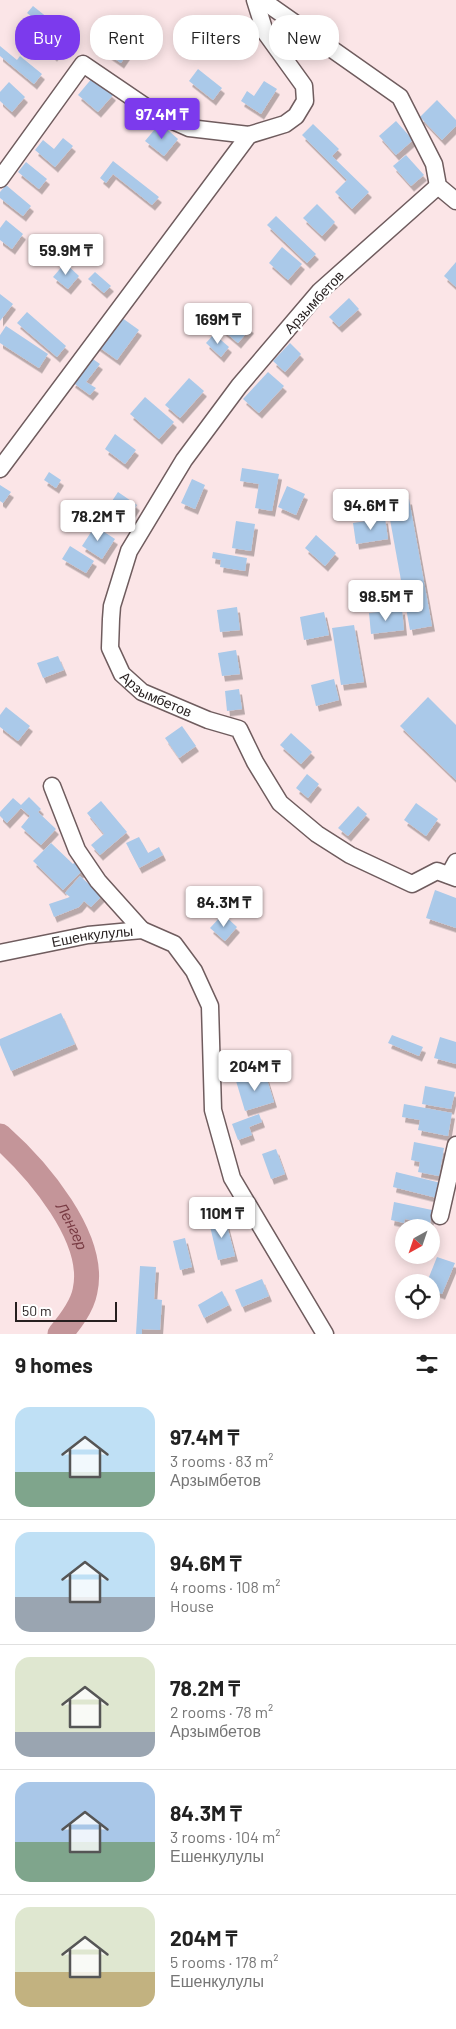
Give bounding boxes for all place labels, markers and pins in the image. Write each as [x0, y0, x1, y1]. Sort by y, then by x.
pin: 97.4M ₸ [116, 98, 208, 140]
pin: 59.9M ₸ [20, 234, 112, 276]
pin: 169M ₸ [177, 302, 259, 345]
pin: 94.6M ₸ [325, 488, 417, 531]
pin: 78.2M ₸ [52, 500, 144, 542]
pin: 98.5M ₸ [340, 580, 432, 622]
pin: 84.3M ₸ [178, 886, 270, 928]
pin: 204M ₸ [214, 1050, 296, 1092]
pin: 110M ₸ [181, 1196, 263, 1239]

